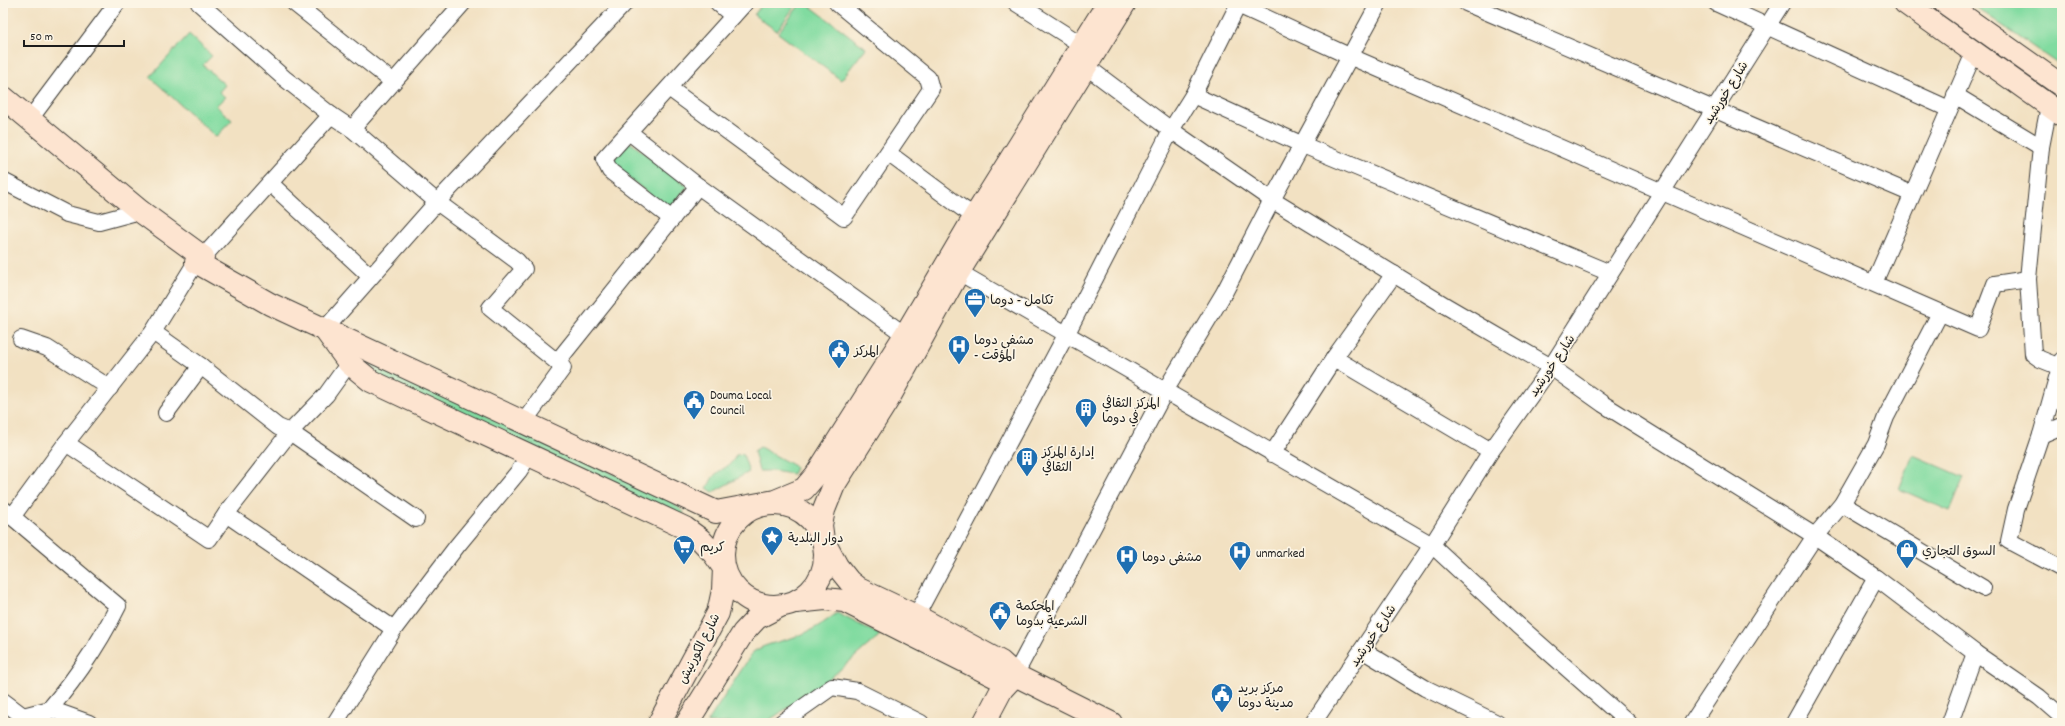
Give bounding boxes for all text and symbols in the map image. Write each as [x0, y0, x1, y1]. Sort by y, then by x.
scale bar [24, 22, 124, 48]
text: 50 m [30, 29, 53, 46]
street label: شارع خورشيد [1700, 58, 1754, 129]
office icon: تكامل - دوما [962, 286, 988, 319]
place label: تكامل - دوما [990, 292, 1053, 311]
street label: شارع خورشيد [1525, 331, 1581, 401]
place label: مشفى دوما - المؤقت [974, 332, 1034, 366]
hospital icon: مشفى دوما - المؤقت [946, 333, 972, 366]
public building icon: المركز [826, 337, 852, 370]
place label: المركز [853, 343, 879, 362]
place label: Douma Local Council [710, 387, 772, 421]
public building icon: Douma Local Council [681, 388, 707, 421]
place label: المركز الثقافي في دوما [1102, 394, 1160, 429]
building icon: المركز الثقافي في دوما [1073, 396, 1099, 429]
place label: إدارة المركز الثقافي [1041, 444, 1094, 478]
building icon: إدارة المركز الثقافي [1014, 445, 1040, 478]
place icon: دوار البلدية [759, 524, 785, 557]
place label: دوار البلدية [788, 530, 844, 549]
supermarket icon: كريم [671, 533, 697, 566]
shop icon: السوق التجاري [1894, 537, 1920, 570]
place label: كريم [700, 539, 725, 558]
hospital icon: unmarked [1227, 539, 1253, 572]
hospital icon: مشفى دوما [1114, 543, 1140, 576]
place label: السوق التجاري [1922, 543, 1996, 562]
place label: unmarked [1256, 545, 1305, 564]
place label: مشفى دوما [1142, 549, 1202, 568]
place label: المحكمة الشرعية بدوما [1016, 598, 1087, 632]
public building icon: المحكمة الشرعية بدوما [987, 599, 1013, 632]
street label: شارع خورشيد [1346, 601, 1402, 671]
street label: شارع الكورنيش [674, 611, 726, 688]
place label: مركز بريد مدينة دوما [1238, 680, 1294, 714]
public building icon: مركز بريد مدينة دوما [1209, 681, 1235, 714]

